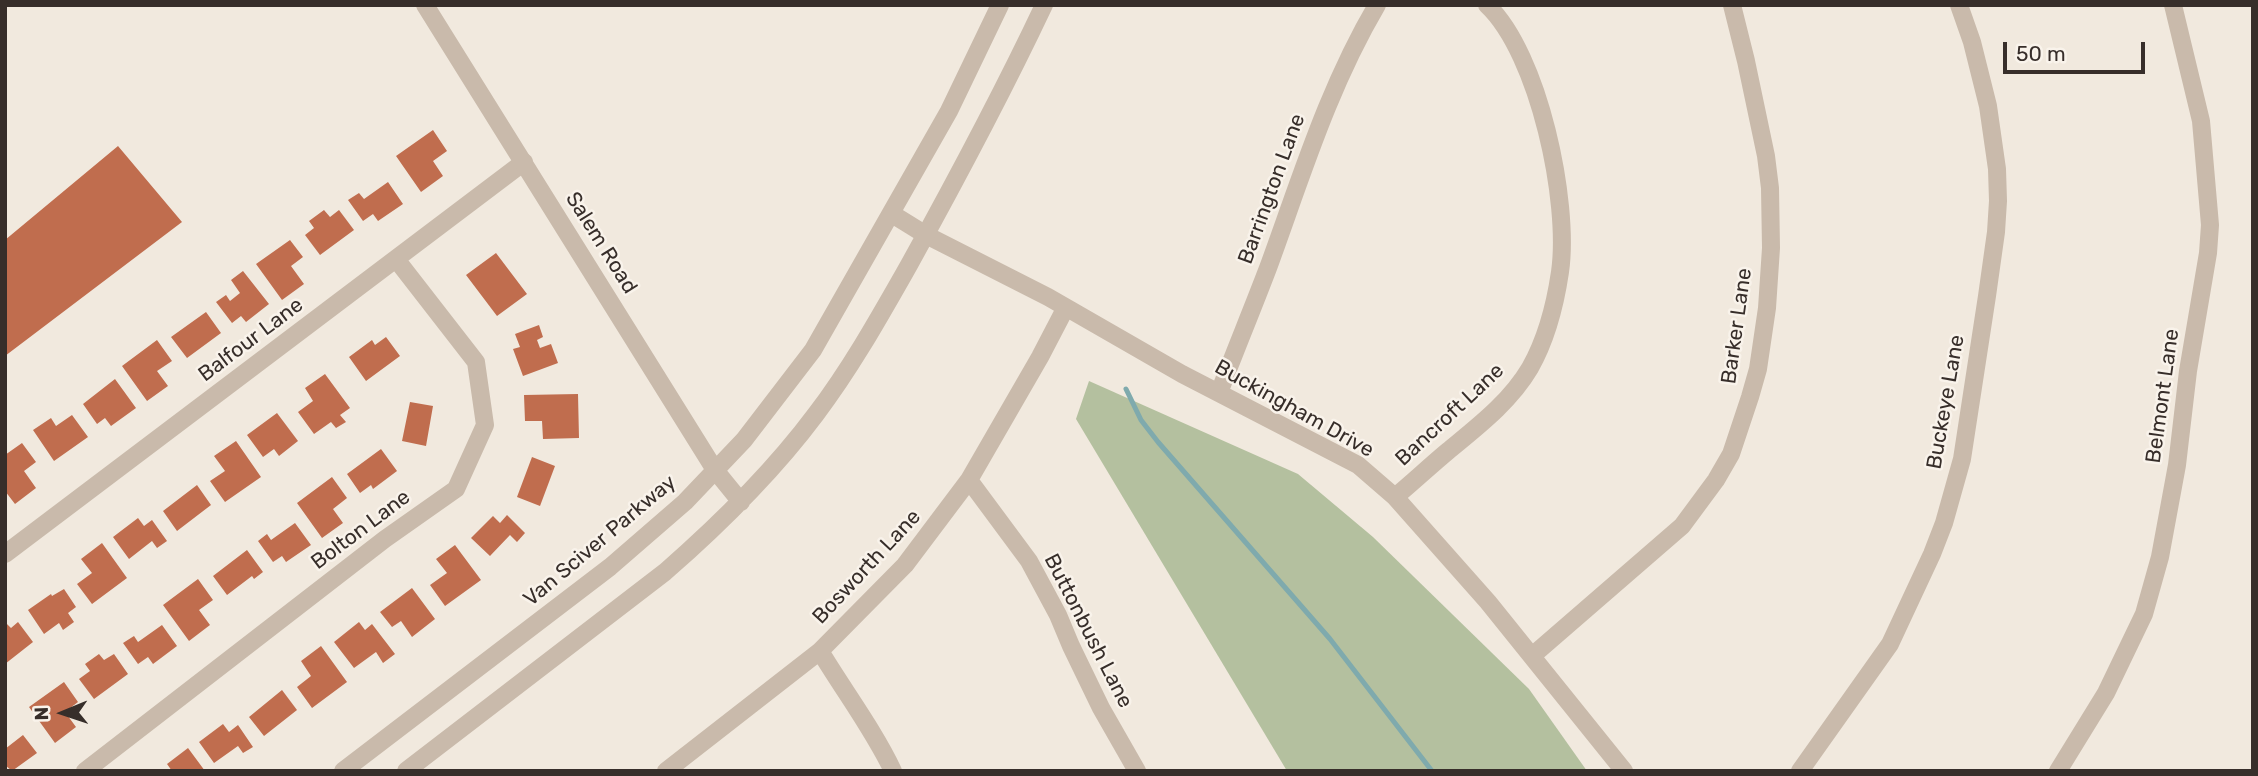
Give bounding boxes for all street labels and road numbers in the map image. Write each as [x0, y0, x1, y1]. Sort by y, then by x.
street label: Barrington Lane [1233, 110, 1311, 268]
street label: Salem Road [560, 188, 642, 298]
street label: Barker Lane [1716, 266, 1758, 386]
street label: Balfour Lane [194, 293, 308, 387]
street label: Belmont Lane [2141, 327, 2185, 465]
street label: Buckeye Lane [1922, 333, 1970, 471]
street label: Buckingham Drive [1210, 355, 1378, 463]
street label: Bancroft Lane [1391, 358, 1509, 472]
street label: Van Sciver Parkway [519, 470, 681, 612]
street label: Bolton Lane [307, 485, 415, 575]
street label: Bosworth Lane [808, 505, 926, 629]
street label: Buttonbush Lane [1038, 550, 1138, 712]

